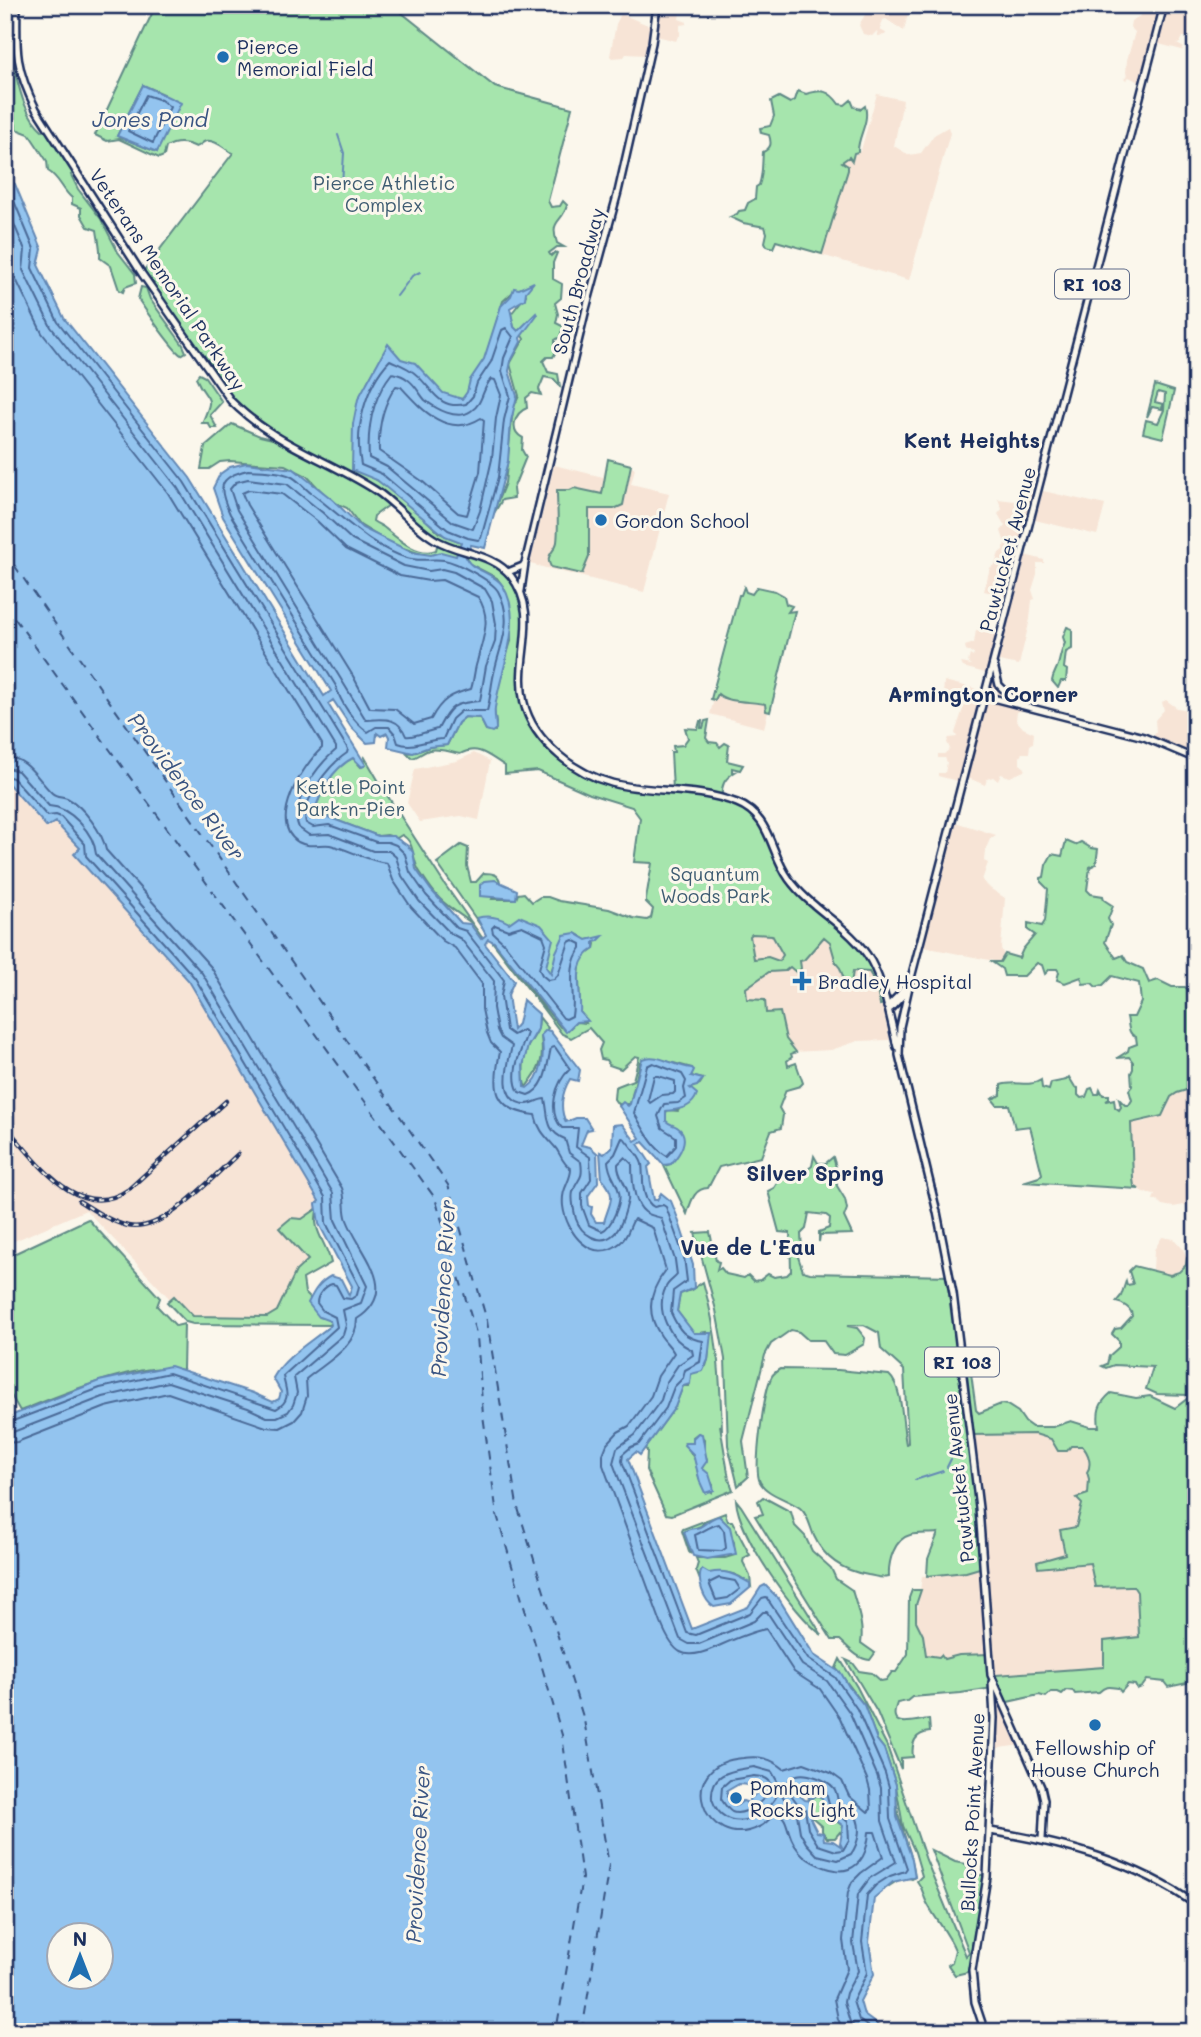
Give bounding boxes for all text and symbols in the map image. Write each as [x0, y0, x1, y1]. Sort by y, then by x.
place label: Pierce Memorial Field [237, 34, 373, 81]
marker: Pierce Memorial Field [215, 49, 231, 65]
water label: Jones Pond [92, 105, 210, 132]
street label: Veterans Memorial Parkway [84, 163, 252, 395]
park label: Pierce Athletic Complex [313, 170, 455, 217]
street label: South Broadway [546, 205, 610, 357]
road number: RI 103 [1055, 270, 1129, 298]
district label: Kent Heights [904, 426, 1040, 453]
street label: Pawtucket Avenue [973, 464, 1041, 634]
place label: Gordon School [615, 508, 750, 533]
marker: Gordon School [593, 512, 609, 528]
district label: Armington Corner [888, 680, 1078, 707]
water label: Providence River [123, 707, 251, 865]
park label: Kettle Point Park-n-Pier [296, 774, 406, 821]
park label: Squantum Woods Park [660, 861, 770, 908]
place label: Bradley Hospital [818, 969, 972, 994]
marker: Bradley Hospital [792, 971, 812, 991]
district label: Silver Spring [746, 1159, 884, 1186]
water label: Providence River [424, 1198, 460, 1378]
district label: Vue de L'Eau [680, 1233, 816, 1260]
road number: RI 103 [925, 1348, 999, 1377]
street label: Pawtucket Avenue [937, 1392, 979, 1564]
street label: Bullocks Point Avenue [954, 1712, 990, 1912]
marker: Fellowship of House Church [1087, 1717, 1103, 1733]
place label: Fellowship of House Church [1031, 1735, 1159, 1782]
water label: Providence River [399, 1764, 435, 1944]
place label: Pomham Rocks Light [750, 1775, 856, 1822]
marker: Pomham Rocks Light [728, 1790, 744, 1806]
north arrow [46, 1922, 116, 1992]
text: N [73, 1926, 87, 1951]

